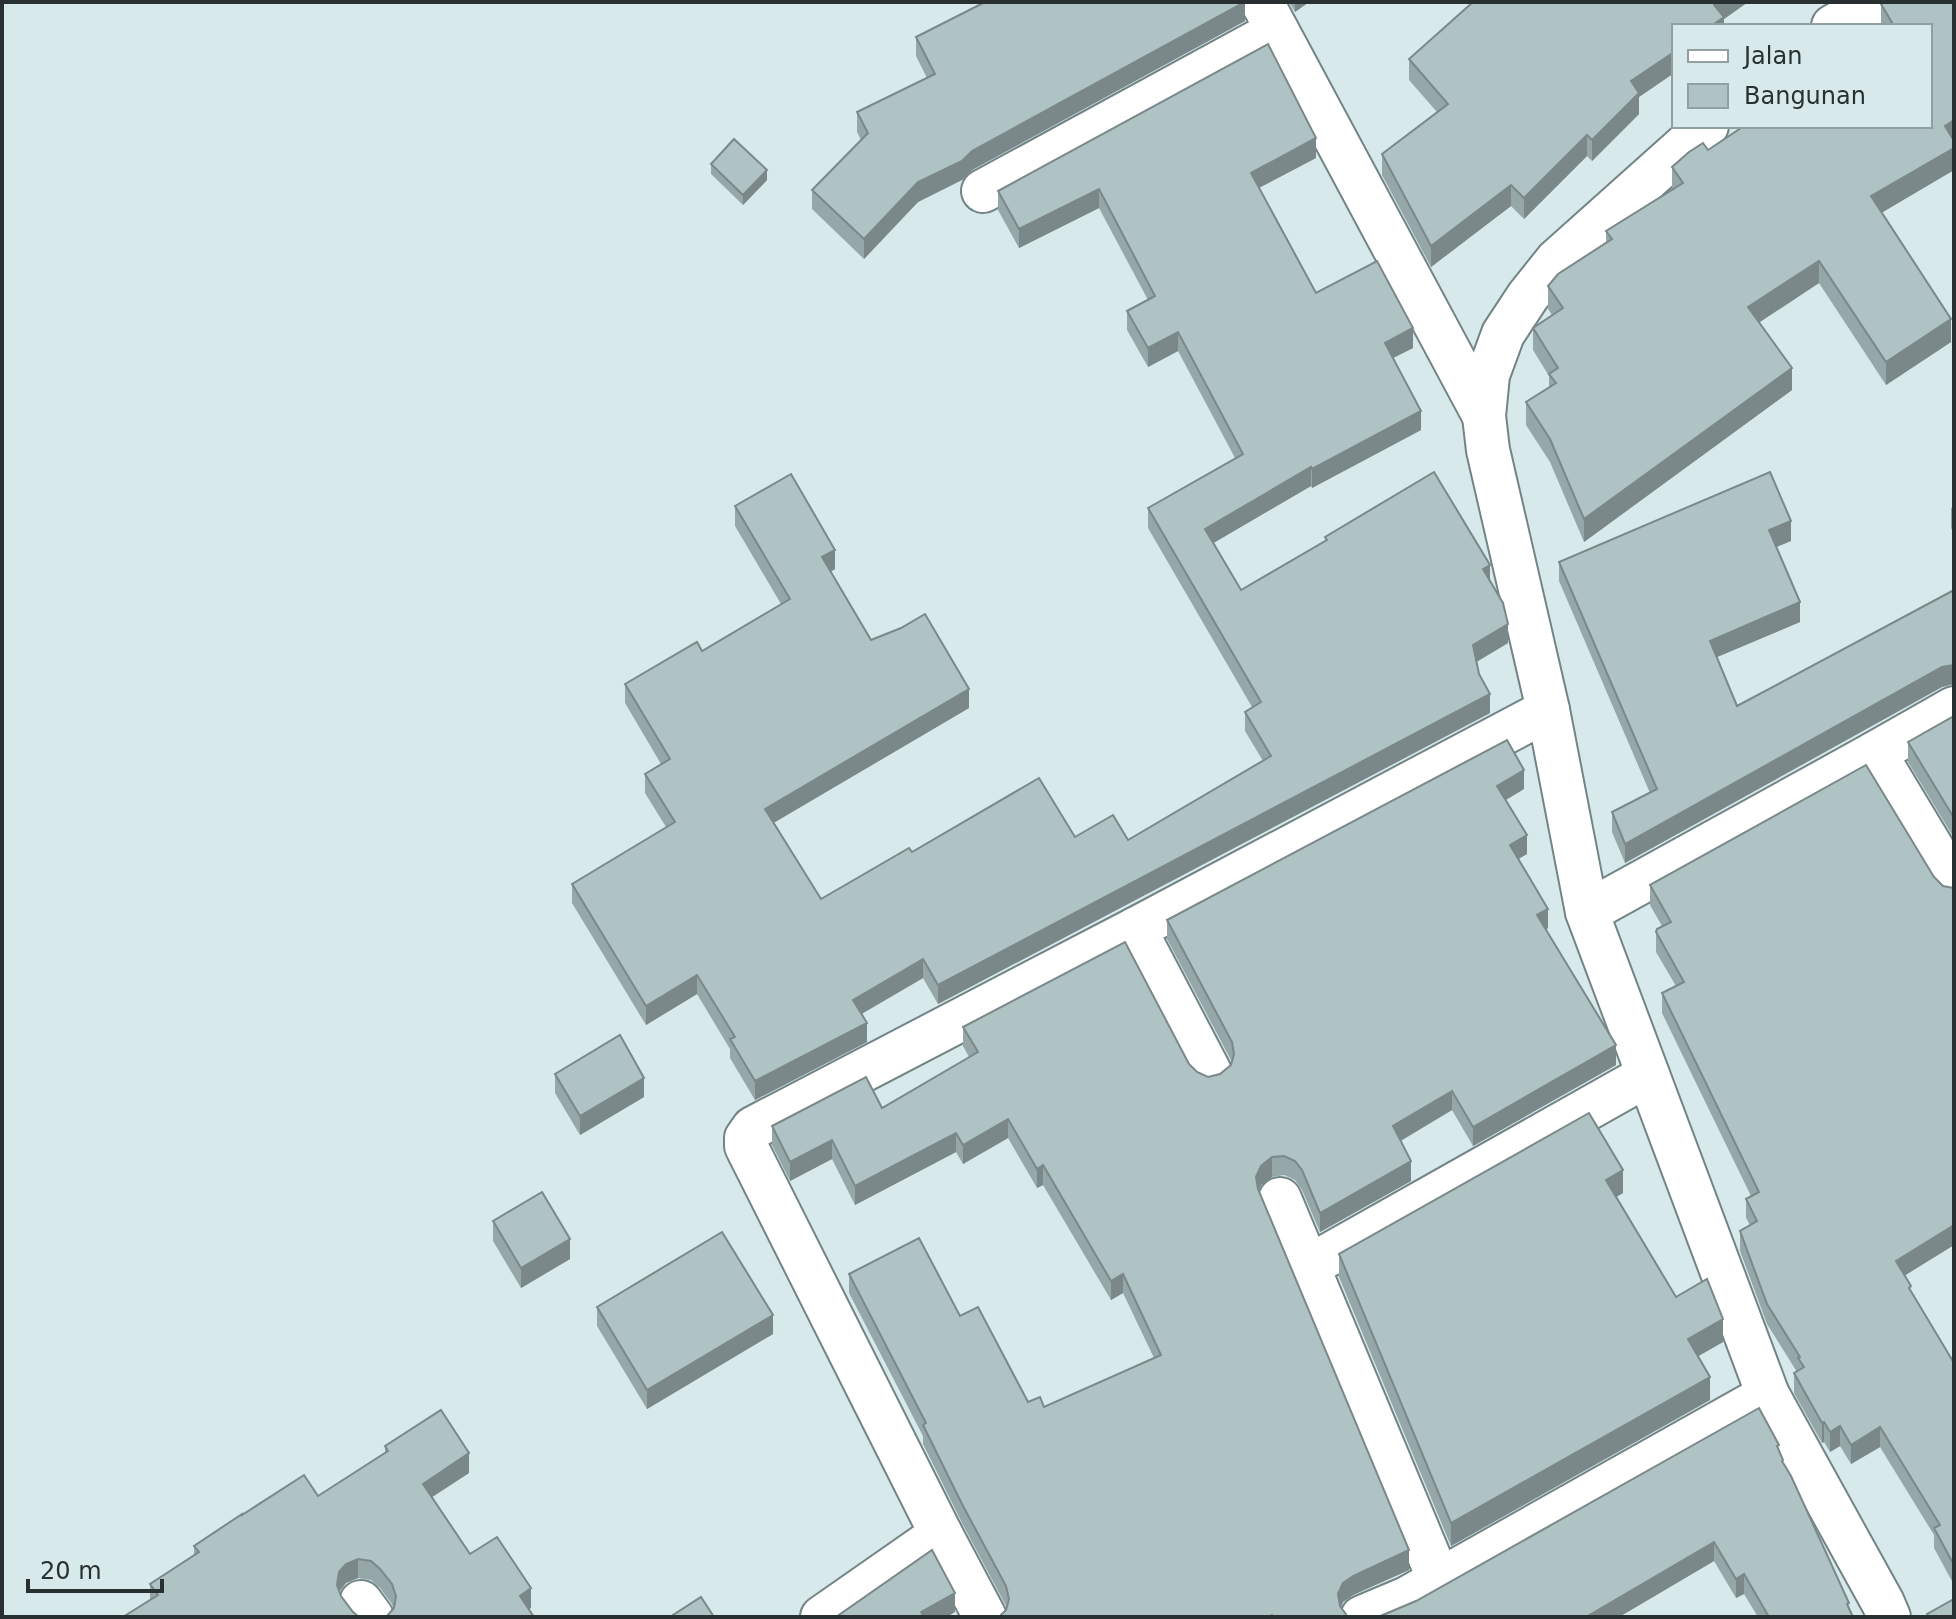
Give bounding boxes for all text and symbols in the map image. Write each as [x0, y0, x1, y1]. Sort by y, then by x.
legend [1672, 24, 1932, 128]
text: Jalan [1742, 42, 1802, 70]
text: Bangunan [1744, 82, 1866, 110]
scale bar [28, 1543, 162, 1593]
text: 20 m [40, 1557, 102, 1585]

